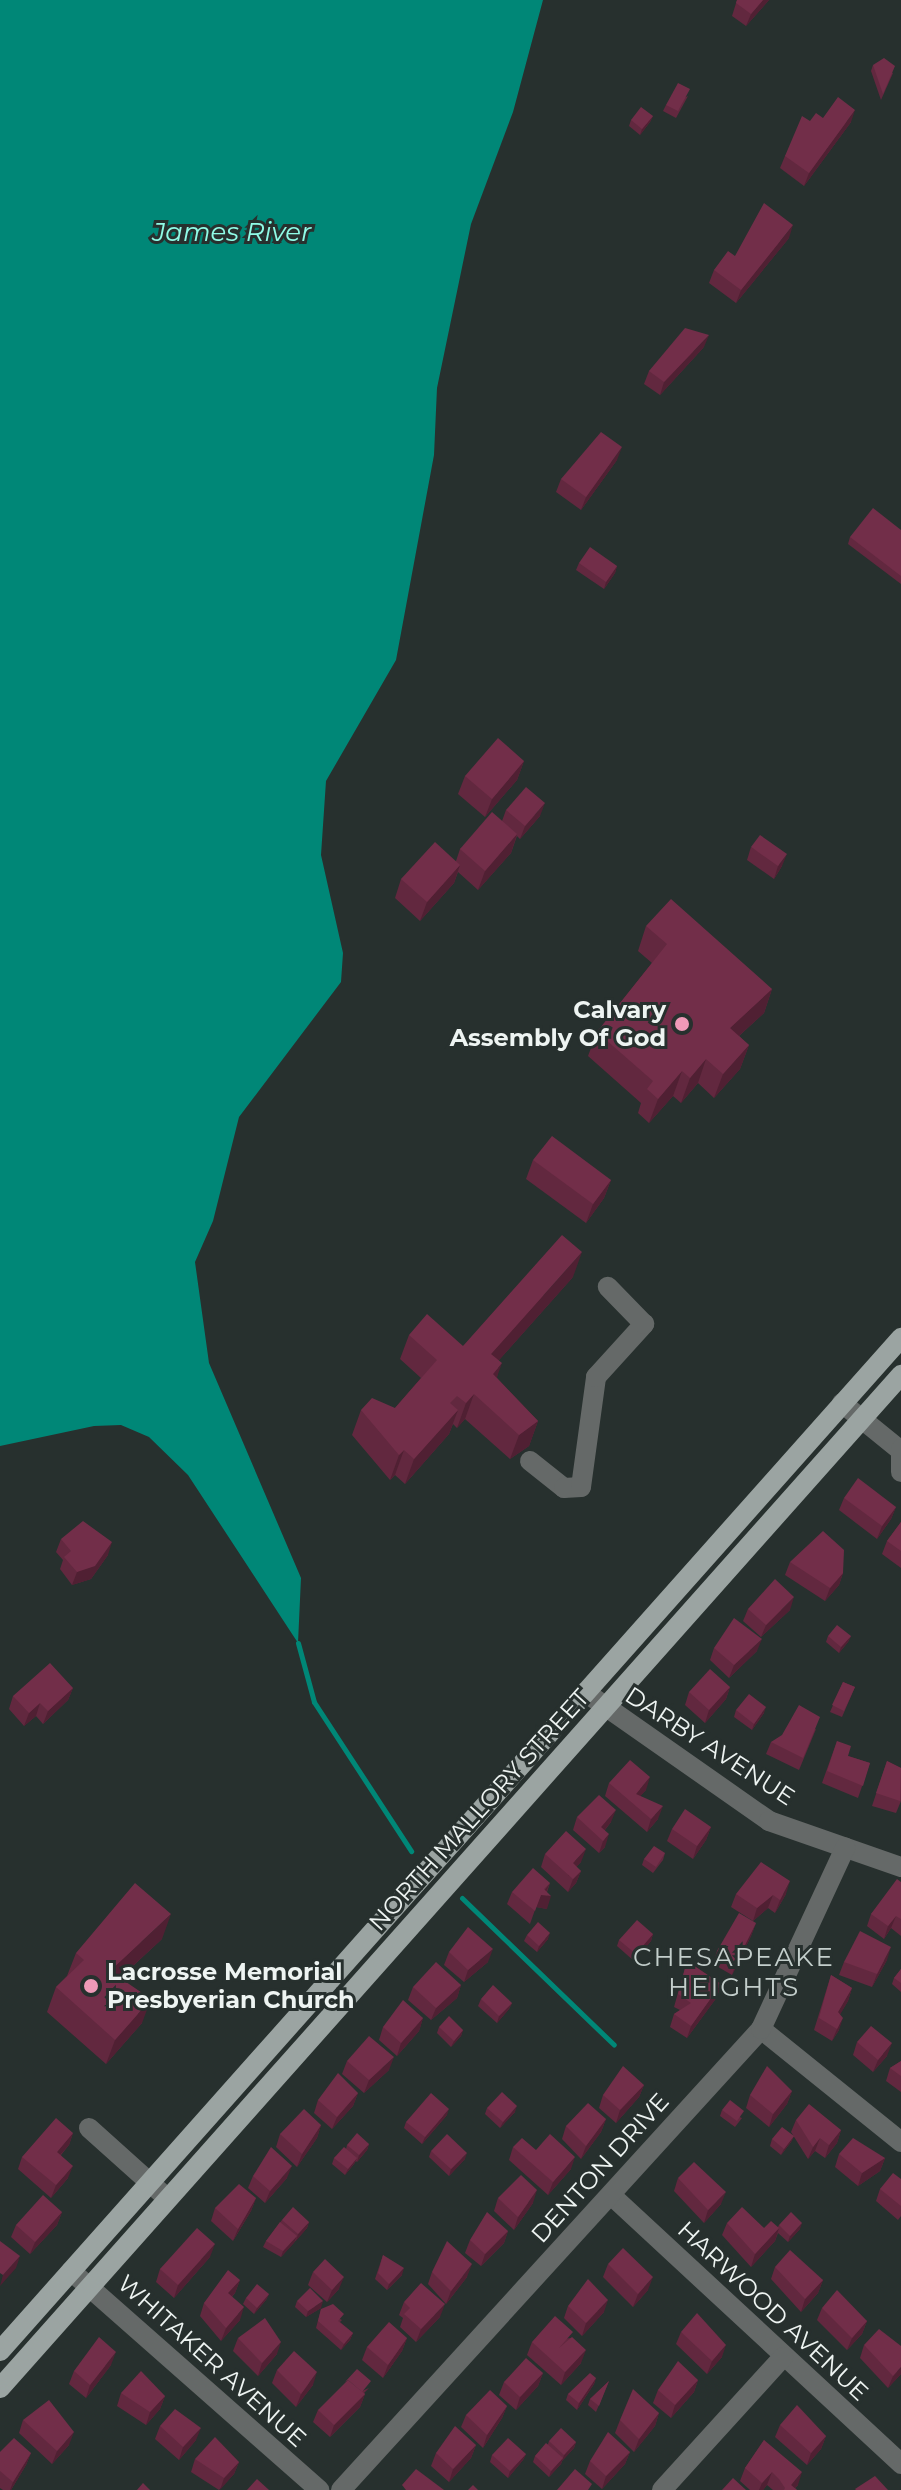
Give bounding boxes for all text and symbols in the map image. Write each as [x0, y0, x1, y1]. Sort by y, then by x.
water label: James River [153, 217, 311, 249]
place label: Calvary Assembly Of God [450, 996, 666, 1052]
marker: Calvary Assembly Of God [673, 1015, 691, 1033]
street label: DARBY AVENUE [620, 1681, 800, 1811]
street label: NORTH MALLORY STREET [363, 1683, 595, 1937]
district label: CHESAPEAKE HEIGHTS [633, 1942, 835, 2004]
place label: Lacrosse Memorial Presbyerian Church [107, 1958, 355, 2014]
marker: Lacrosse Memorial Presbyerian Church [82, 1977, 100, 1995]
street label: DENTON DRIVE [525, 2087, 675, 2249]
street label: HARWOOD AVENUE [672, 2215, 874, 2407]
street label: WHITAKER AVENUE [112, 2269, 312, 2453]

